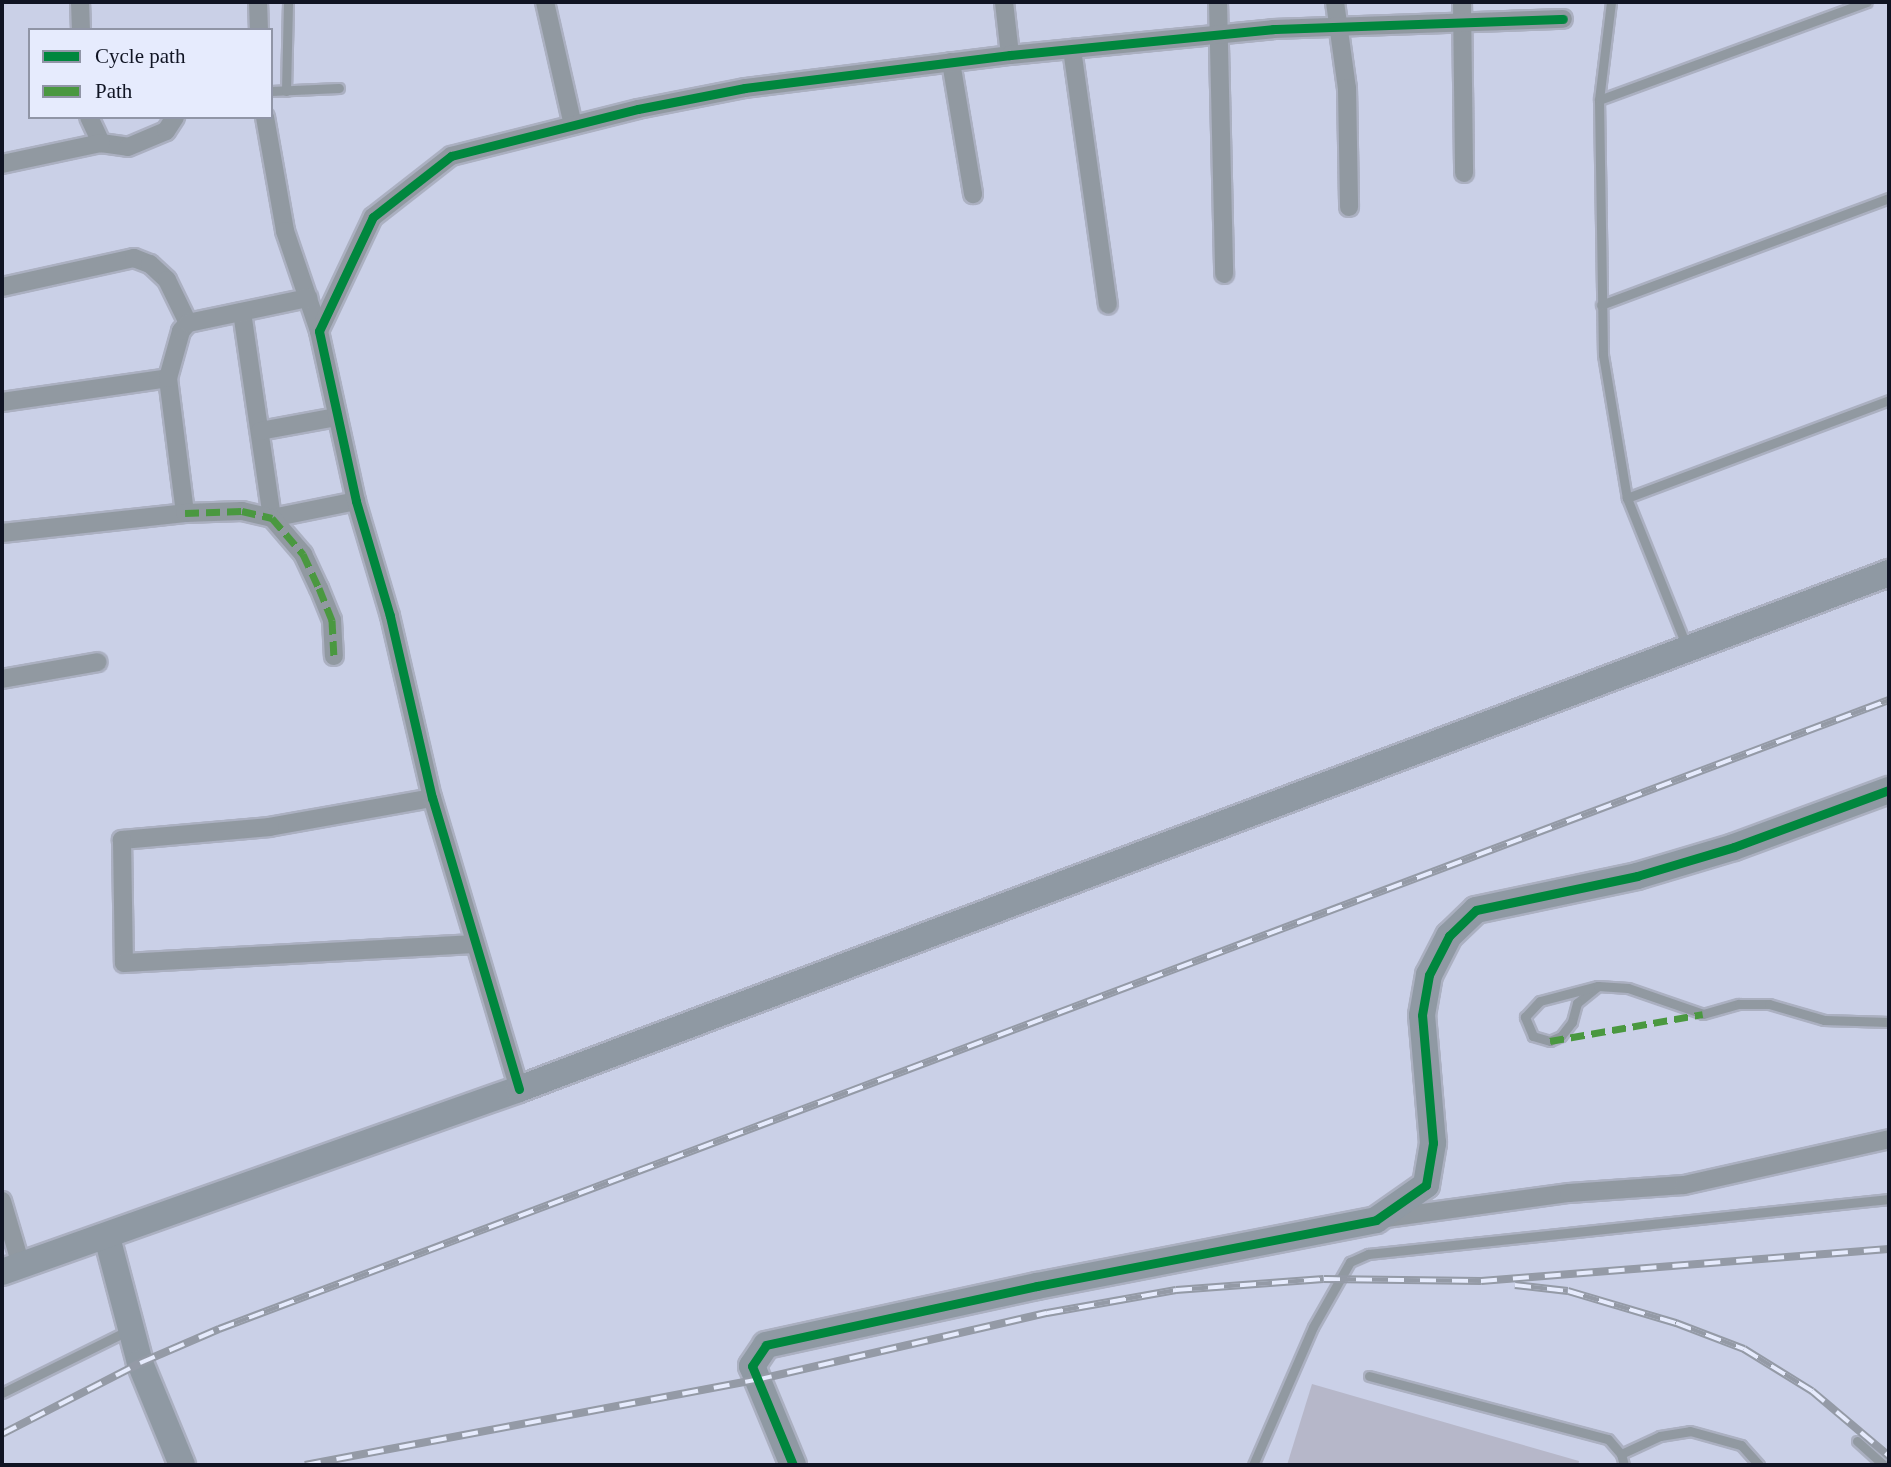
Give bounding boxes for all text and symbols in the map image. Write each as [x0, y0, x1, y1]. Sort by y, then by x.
legend [28, 28, 273, 119]
text: Cycle path [95, 44, 185, 68]
text: Path [95, 79, 132, 103]

